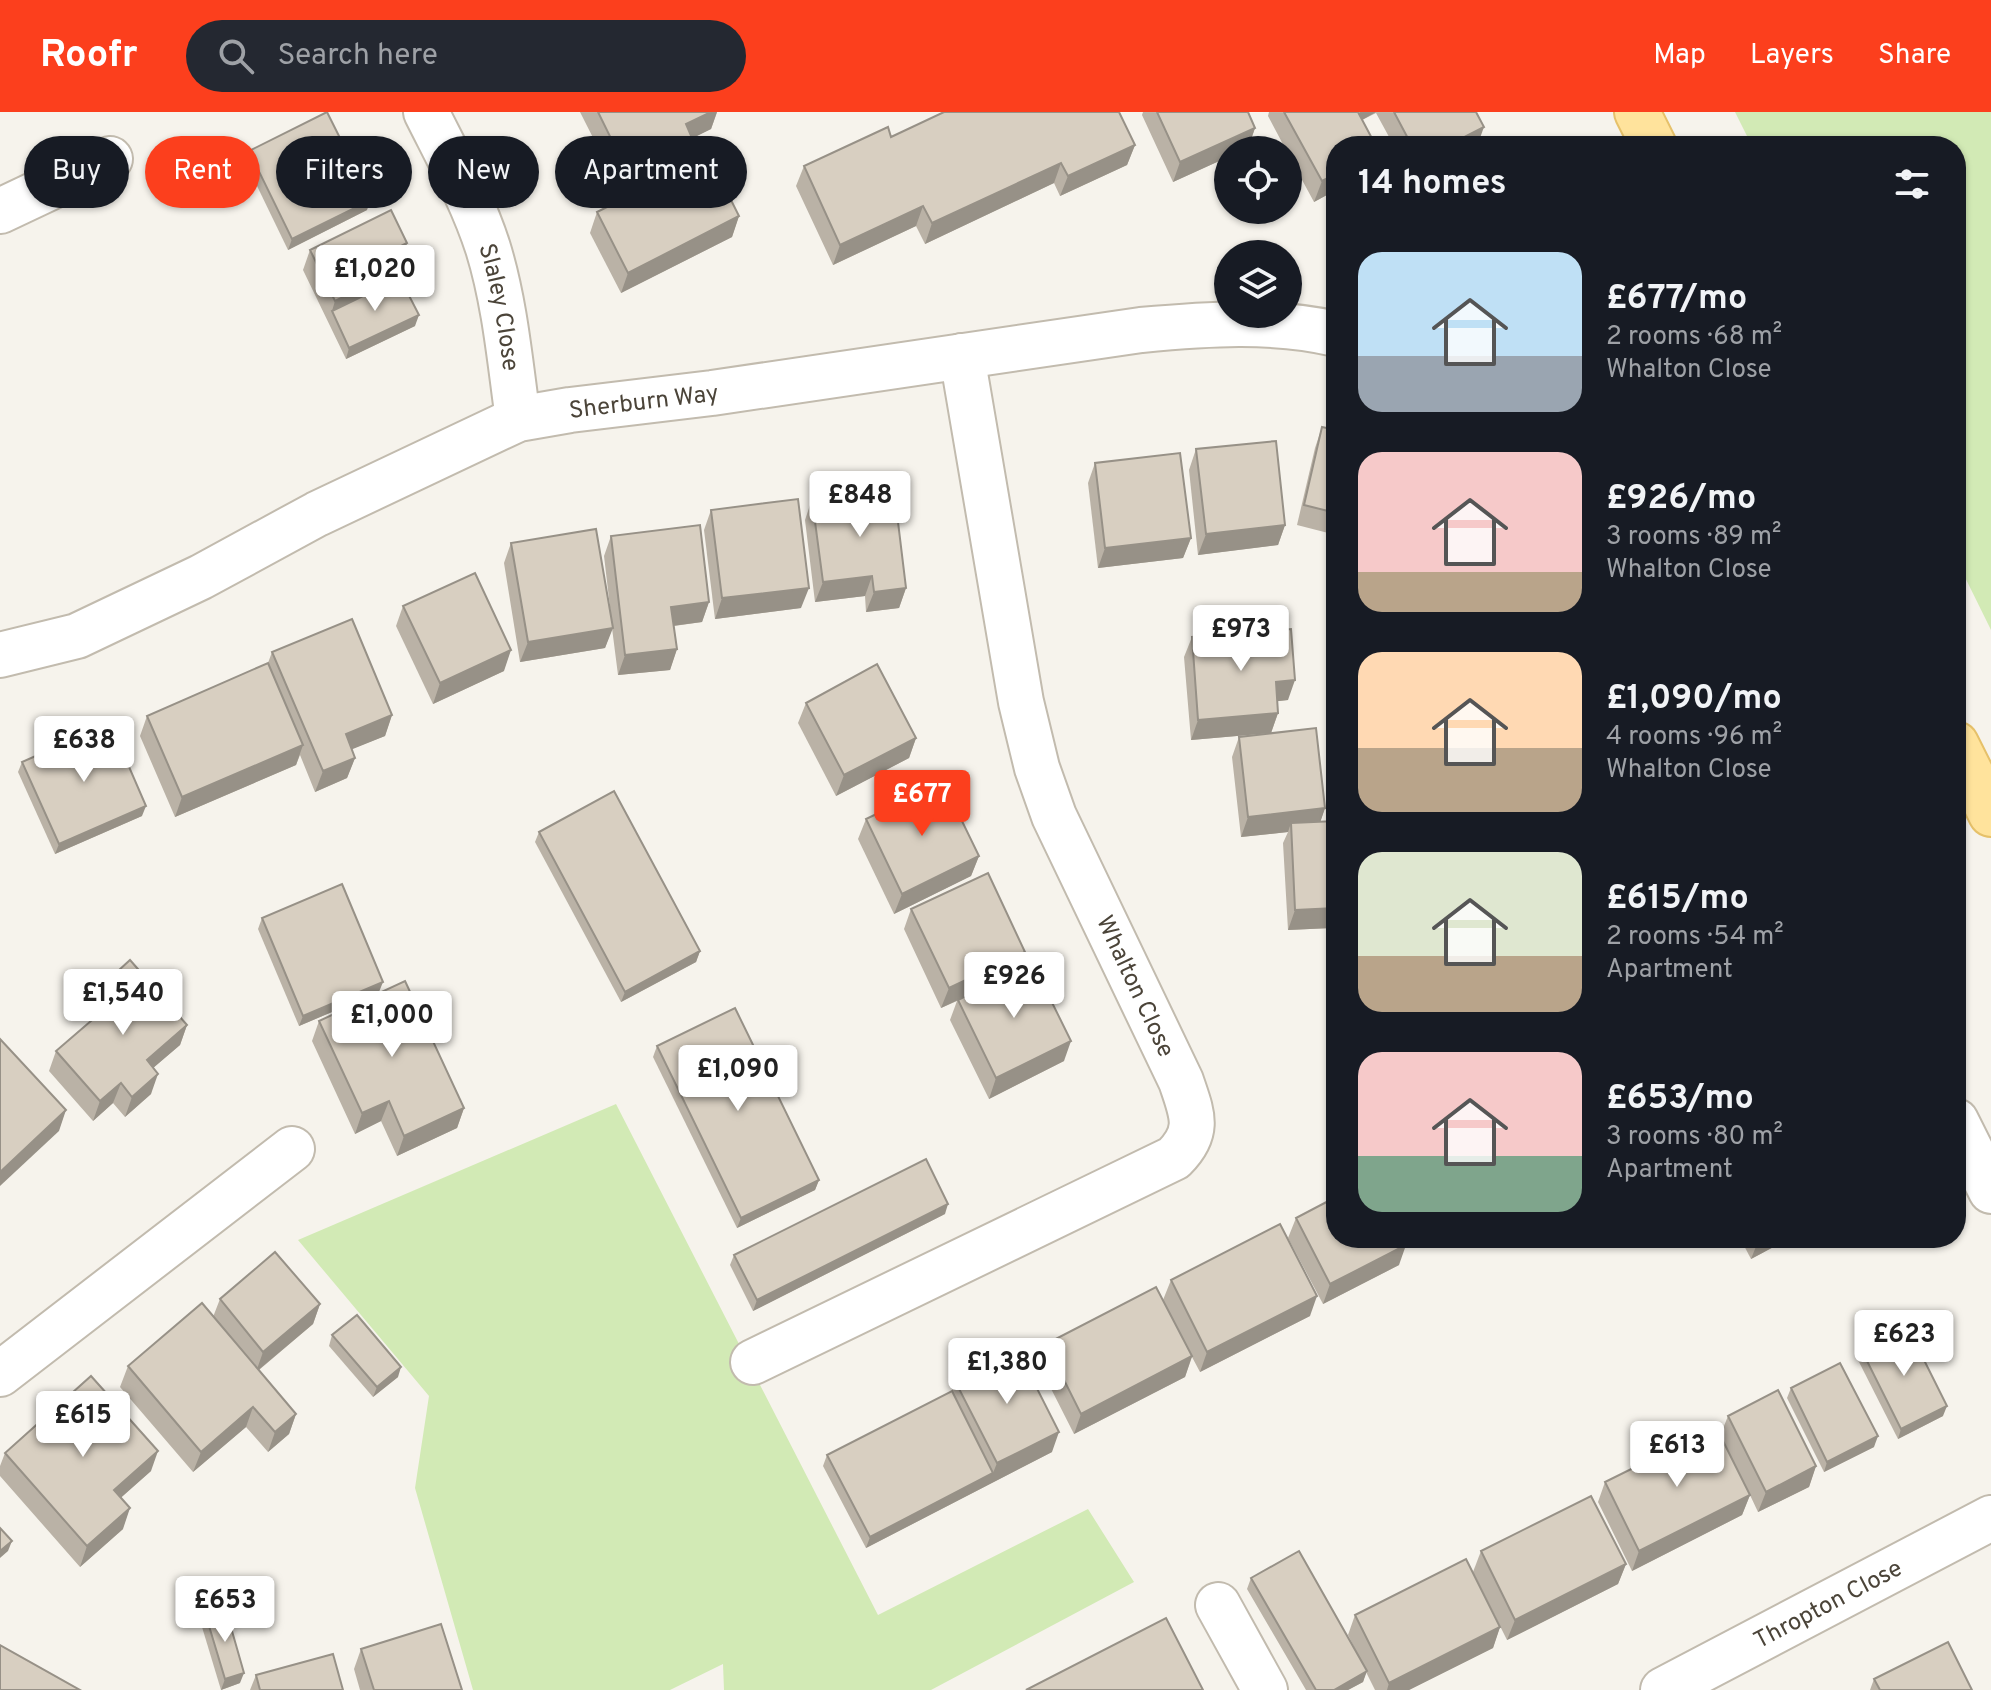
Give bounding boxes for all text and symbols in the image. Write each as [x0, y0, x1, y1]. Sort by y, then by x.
search box [186, 20, 746, 92]
text: Roofr [40, 32, 138, 81]
icon: search [214, 34, 258, 78]
text: Search here [278, 38, 438, 75]
text: Map [1653, 38, 1706, 74]
text: Layers [1750, 38, 1834, 74]
text: Share [1878, 38, 1951, 74]
chip: Buy [24, 136, 129, 208]
chip: Rent [145, 136, 260, 208]
chip: Filters [276, 136, 412, 208]
chip: New [428, 136, 539, 208]
chip: Apartment [555, 136, 747, 208]
map controls [1214, 136, 1302, 328]
button: locate [1214, 136, 1302, 224]
icon: filters [1890, 162, 1934, 206]
text: 14 homes [1358, 163, 1507, 206]
street label: Slaley Close [470, 240, 525, 373]
button: layers [1214, 240, 1302, 328]
pin: £1,020 [310, 245, 440, 313]
text: £1,020 [334, 254, 416, 287]
text: £677/mo [1606, 278, 1747, 321]
icon: home [1422, 284, 1518, 380]
text: 2 rooms · 68 m² [1606, 321, 1782, 354]
text: Whalton Close [1606, 354, 1772, 387]
street label: Sherburn Way [567, 379, 721, 427]
pin: £848 [813, 471, 907, 539]
text: £926/mo [1606, 478, 1756, 521]
text: £848 [827, 480, 893, 513]
icon: home [1422, 484, 1518, 580]
text: 3 rooms · 89 m² [1606, 521, 1781, 554]
text: Whalton Close [1606, 554, 1772, 587]
pin: £973 [1194, 605, 1288, 673]
text: £973 [1211, 614, 1271, 647]
text: £1,090/mo [1606, 678, 1782, 721]
icon: home [1422, 684, 1518, 780]
pin: £638 [37, 716, 131, 784]
text: 4 rooms · 96 m² [1606, 721, 1782, 754]
text: £638 [52, 725, 116, 758]
text: Whalton Close [1606, 754, 1772, 787]
pin: £677 [875, 770, 969, 838]
text: £677 [892, 779, 952, 812]
text: £615/mo [1606, 878, 1749, 921]
icon: home [1422, 884, 1518, 980]
street label: Whalton Close [1088, 911, 1180, 1062]
text: 2 rooms · 54 m² [1606, 921, 1784, 954]
pin: £926 [967, 952, 1061, 1020]
text: Apartment [1606, 954, 1733, 987]
text: £926 [982, 961, 1046, 994]
pin: £1,540 [58, 969, 188, 1037]
text: £1,540 [81, 978, 165, 1011]
pin: £1,000 [327, 991, 457, 1059]
text: £1,000 [350, 1000, 434, 1033]
pin: £1,090 [673, 1045, 803, 1113]
text: £1,090 [696, 1054, 780, 1087]
text: £653/mo [1606, 1078, 1754, 1121]
icon: home [1422, 1084, 1518, 1180]
text: 3 rooms · 80 m² [1606, 1121, 1783, 1154]
text: Apartment [1606, 1154, 1733, 1187]
pin: £623 [1857, 1310, 1951, 1378]
text: £623 [1872, 1319, 1936, 1352]
pin: £1,380 [942, 1338, 1072, 1406]
text: £1,380 [966, 1347, 1048, 1380]
pin: £615 [36, 1391, 130, 1459]
text: £615 [54, 1400, 112, 1433]
pin: £613 [1630, 1421, 1724, 1489]
text: £613 [1648, 1430, 1706, 1463]
street label: Thropton Close [1749, 1554, 1908, 1657]
pin: £653 [178, 1576, 272, 1644]
text: £653 [193, 1585, 257, 1618]

